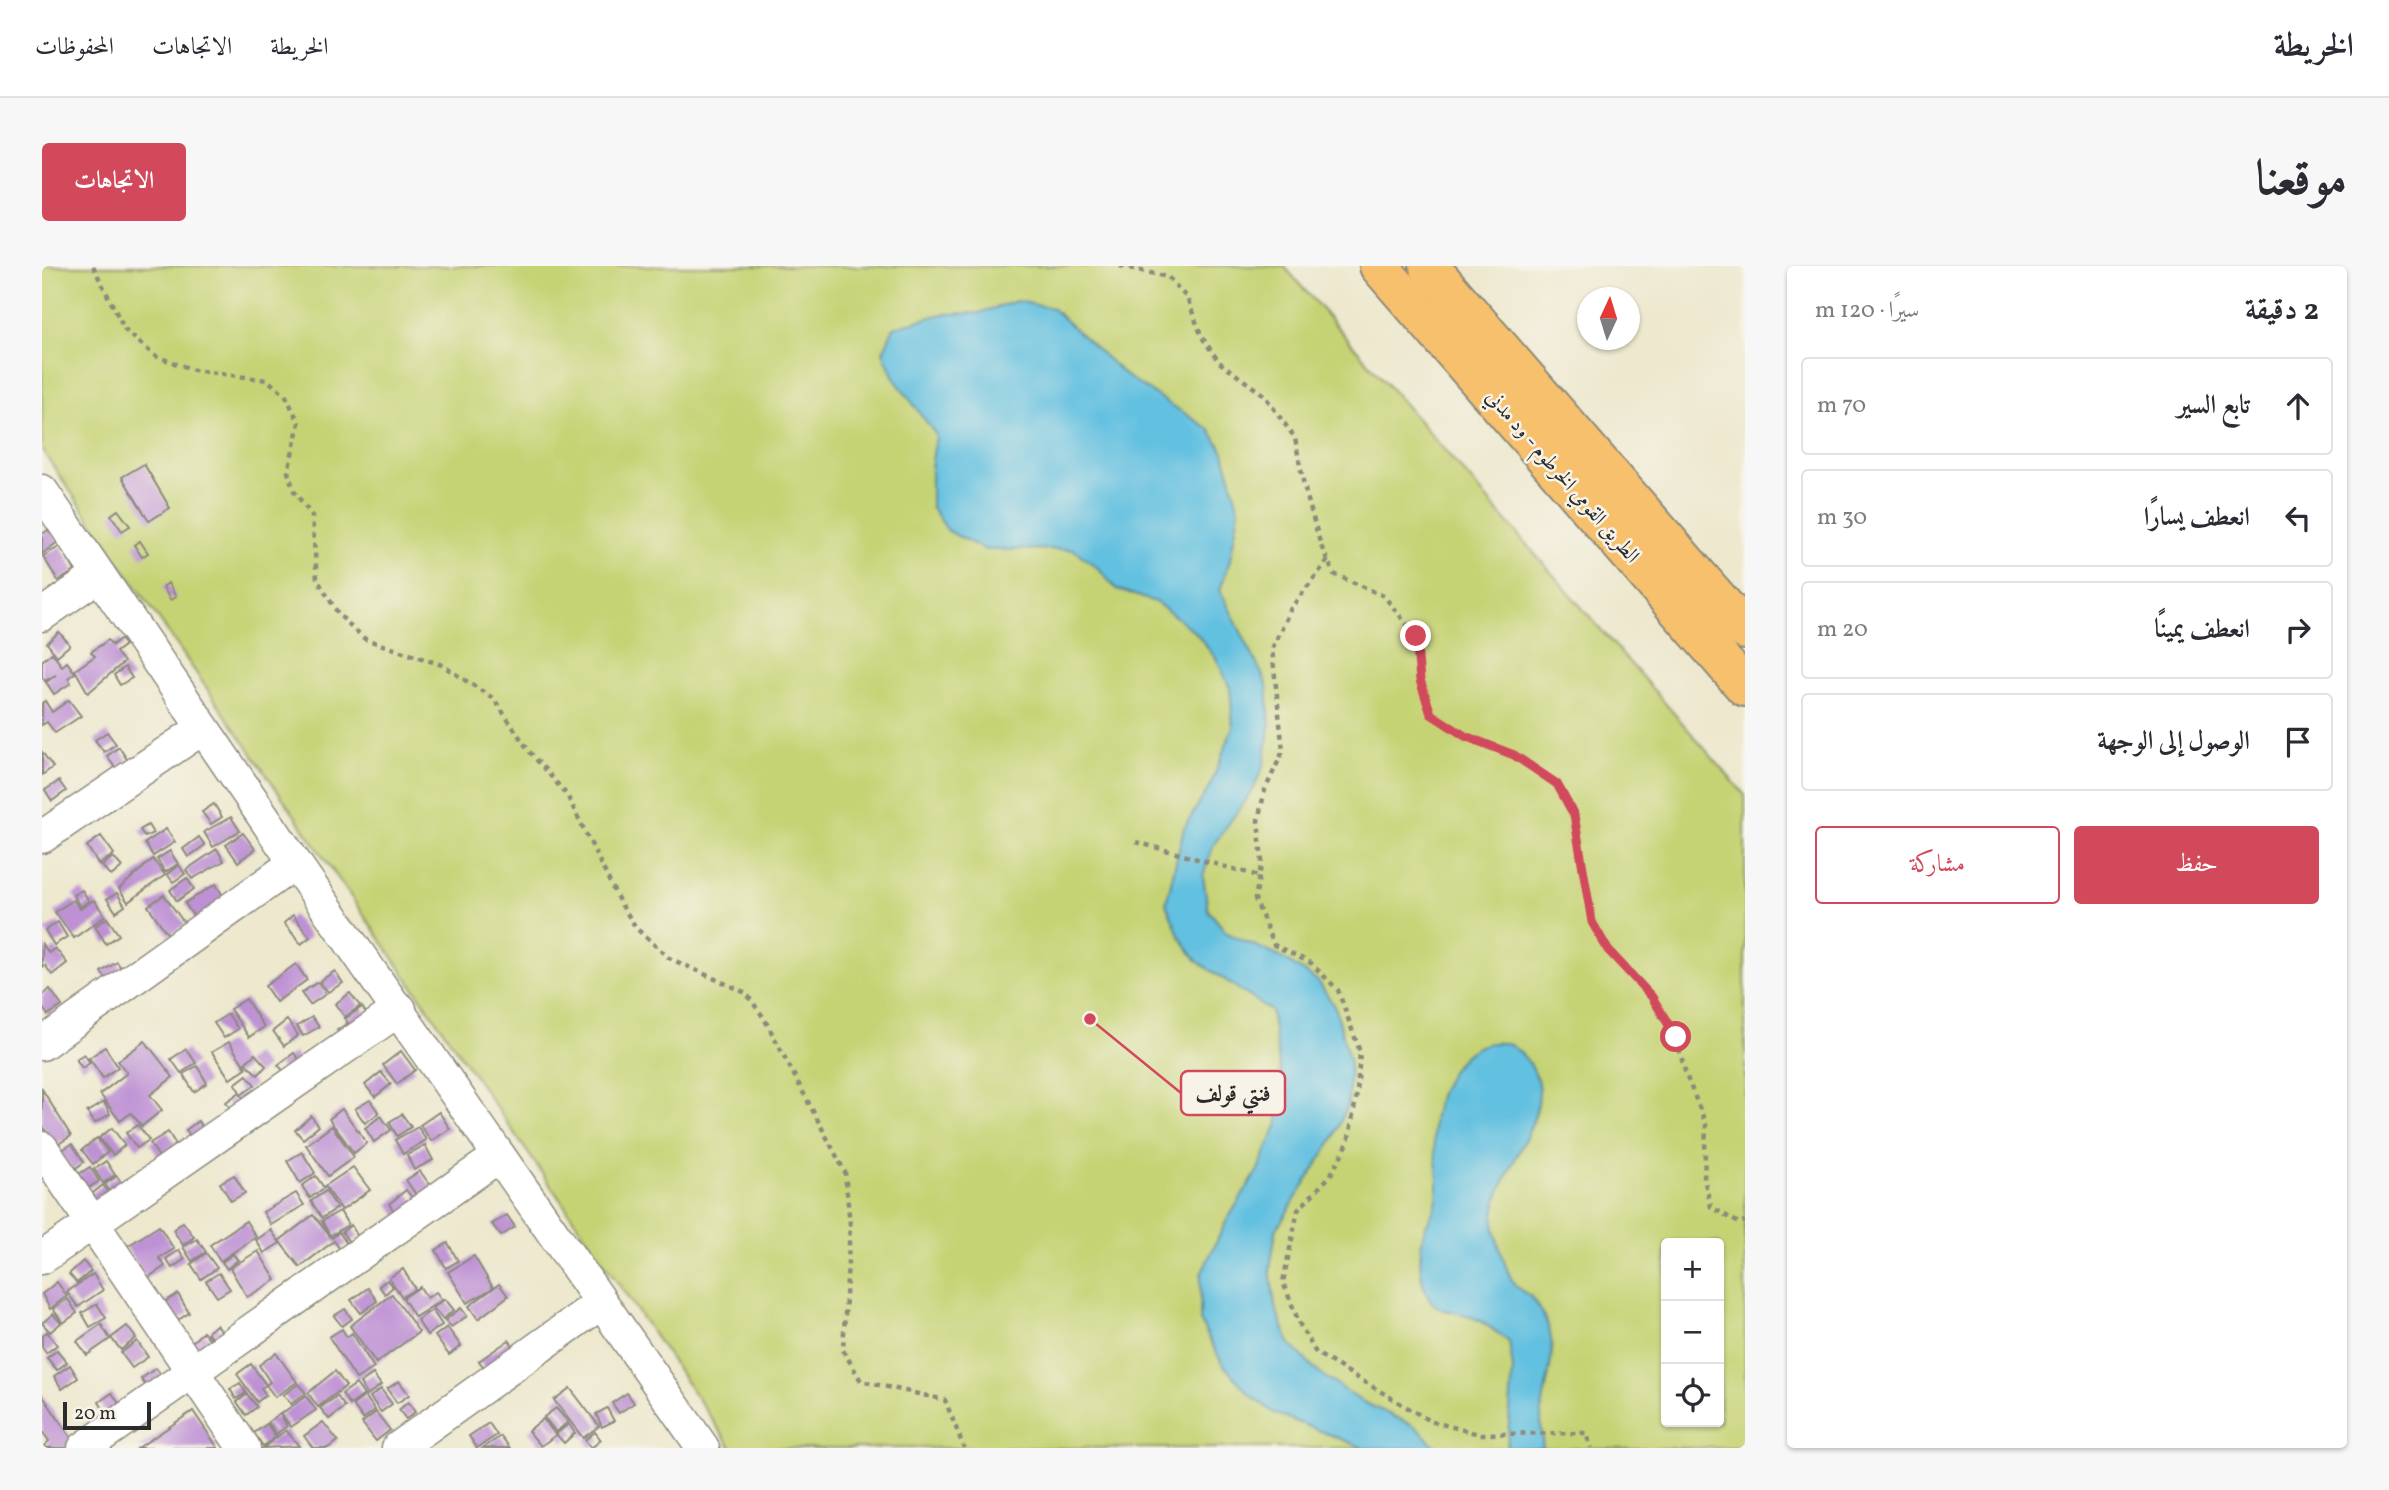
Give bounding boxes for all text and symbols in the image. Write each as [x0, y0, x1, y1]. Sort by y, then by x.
text: الخريطة [2274, 25, 2354, 71]
text: المحفوظات [35, 31, 114, 65]
text: الاتجاهات [152, 31, 232, 65]
text: الخريطة [270, 31, 329, 65]
button: الاتجاهات [42, 143, 186, 221]
text: موقعنا [2255, 147, 2347, 216]
north arrow [1577, 287, 1640, 350]
text: 2 دقيقة [2245, 290, 2319, 332]
text: سيرًا · 120 m [1815, 295, 1919, 327]
street label: الطريق القومي الخرطوم - ود مدني [1477, 384, 1646, 571]
icon: ahead [2279, 387, 2317, 425]
text: تابع السير [2177, 388, 2250, 424]
text: 70 m [1817, 390, 1866, 422]
icon: left [2279, 499, 2317, 537]
text: انعطف يسارًا [2144, 500, 2250, 536]
text: 30 m [1817, 502, 1867, 534]
icon: right [2279, 611, 2317, 649]
text: انعطف يمينًا [2154, 612, 2250, 648]
text: 20 m [1817, 614, 1868, 646]
route end [1400, 620, 1431, 651]
icon: arrive [2279, 723, 2317, 761]
text: الوصول إلى الوجهة [2097, 724, 2250, 760]
button: مشاركة [1815, 826, 2060, 904]
button: حفظ [2074, 826, 2319, 904]
route start [1660, 1021, 1691, 1052]
callout: فنتي قولف [1181, 1071, 1285, 1115]
text: فنتي قولف [1195, 1079, 1271, 1115]
map controls [1661, 1238, 1724, 1427]
button: + [1661, 1238, 1724, 1301]
button: − [1661, 1301, 1724, 1364]
button: locate [1661, 1364, 1724, 1427]
scale bar [63, 1399, 150, 1431]
text: 20 m [74, 1401, 116, 1427]

